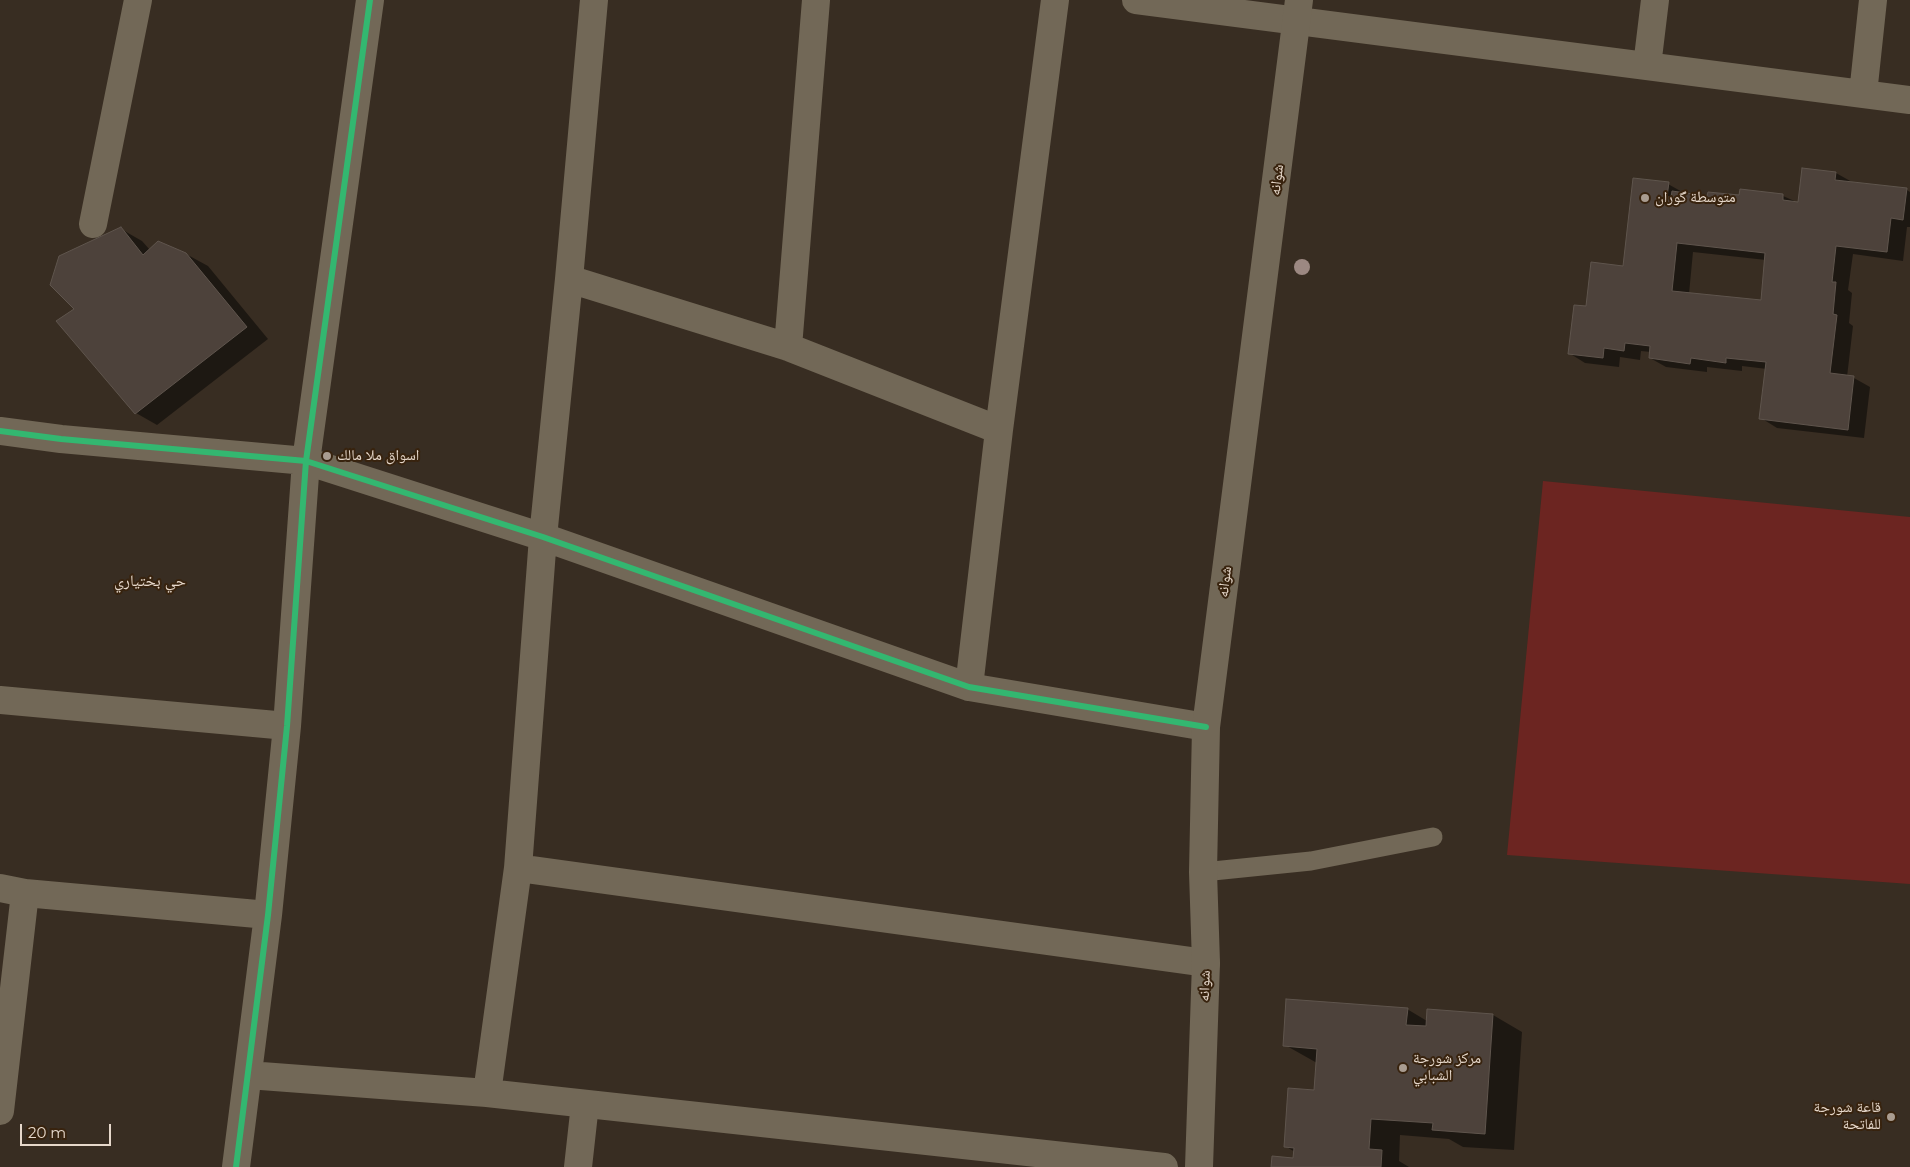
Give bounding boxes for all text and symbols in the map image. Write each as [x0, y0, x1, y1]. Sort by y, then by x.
street label: شوانە [1266, 163, 1288, 197]
place label: متوسطة گوران [1655, 189, 1736, 207]
marker: متوسطة گوران [1639, 192, 1651, 204]
place label: اسواق ملا مالك [337, 447, 419, 465]
marker: اسواق ملا مالك [321, 450, 333, 462]
street label: شوانە [1214, 565, 1236, 599]
district label: حي بختياري [114, 571, 186, 591]
street label: شوانە [1195, 970, 1215, 1002]
place label: مركز شورجة الشبابي [1413, 1050, 1481, 1085]
marker: مركز شورجة الشبابي [1397, 1062, 1409, 1074]
place label: قاعة شورجة للفاتحة [1814, 1099, 1881, 1134]
marker: قاعة شورجة للفاتحة [1885, 1111, 1897, 1123]
scale bar [22, 1114, 114, 1146]
text: 20 m [28, 1123, 66, 1142]

